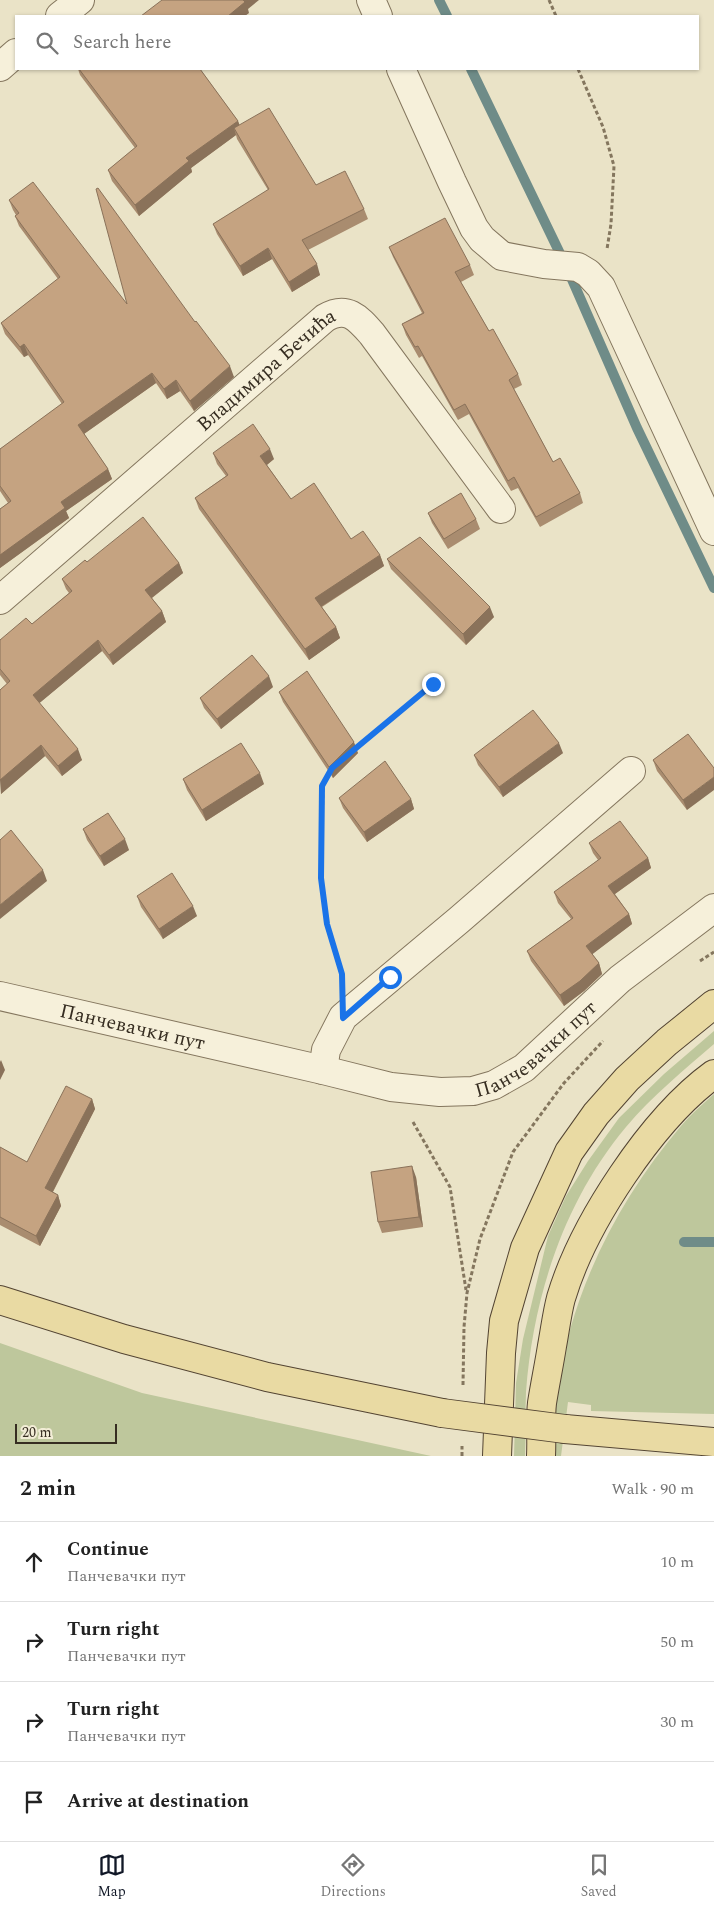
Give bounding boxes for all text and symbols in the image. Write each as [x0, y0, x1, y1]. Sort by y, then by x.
search box [15, 15, 699, 70]
text: Search here [73, 28, 172, 57]
icon: search [33, 29, 61, 57]
street label: Владимира Бечића [190, 301, 341, 439]
route end [422, 673, 445, 696]
route start [379, 966, 402, 989]
street label: Панчевачки пут [471, 994, 604, 1106]
street label: Панчевачки пут [57, 996, 208, 1059]
scale bar [15, 1421, 118, 1444]
text: 20 m [22, 1422, 52, 1443]
text: 2 min [20, 1473, 76, 1505]
text: Walk · 90 m [611, 1477, 694, 1501]
text: Continue [67, 1535, 149, 1564]
icon: ahead [20, 1548, 48, 1576]
text: 10 m [660, 1550, 694, 1574]
text: Панчевачки пут [67, 1564, 186, 1588]
text: Turn right [67, 1615, 160, 1644]
icon: right [20, 1628, 48, 1656]
text: 50 m [660, 1630, 694, 1654]
text: Панчевачки пут [67, 1644, 186, 1668]
text: Turn right [67, 1695, 160, 1724]
icon: right [20, 1708, 48, 1736]
text: 30 m [660, 1710, 694, 1734]
text: Панчевачки пут [67, 1724, 186, 1748]
text: Arrive at destination [67, 1787, 249, 1816]
icon: arrive [20, 1788, 48, 1816]
tab: Map [97, 1851, 126, 1902]
tab: Directions [320, 1851, 386, 1902]
tab: Saved [581, 1851, 617, 1902]

